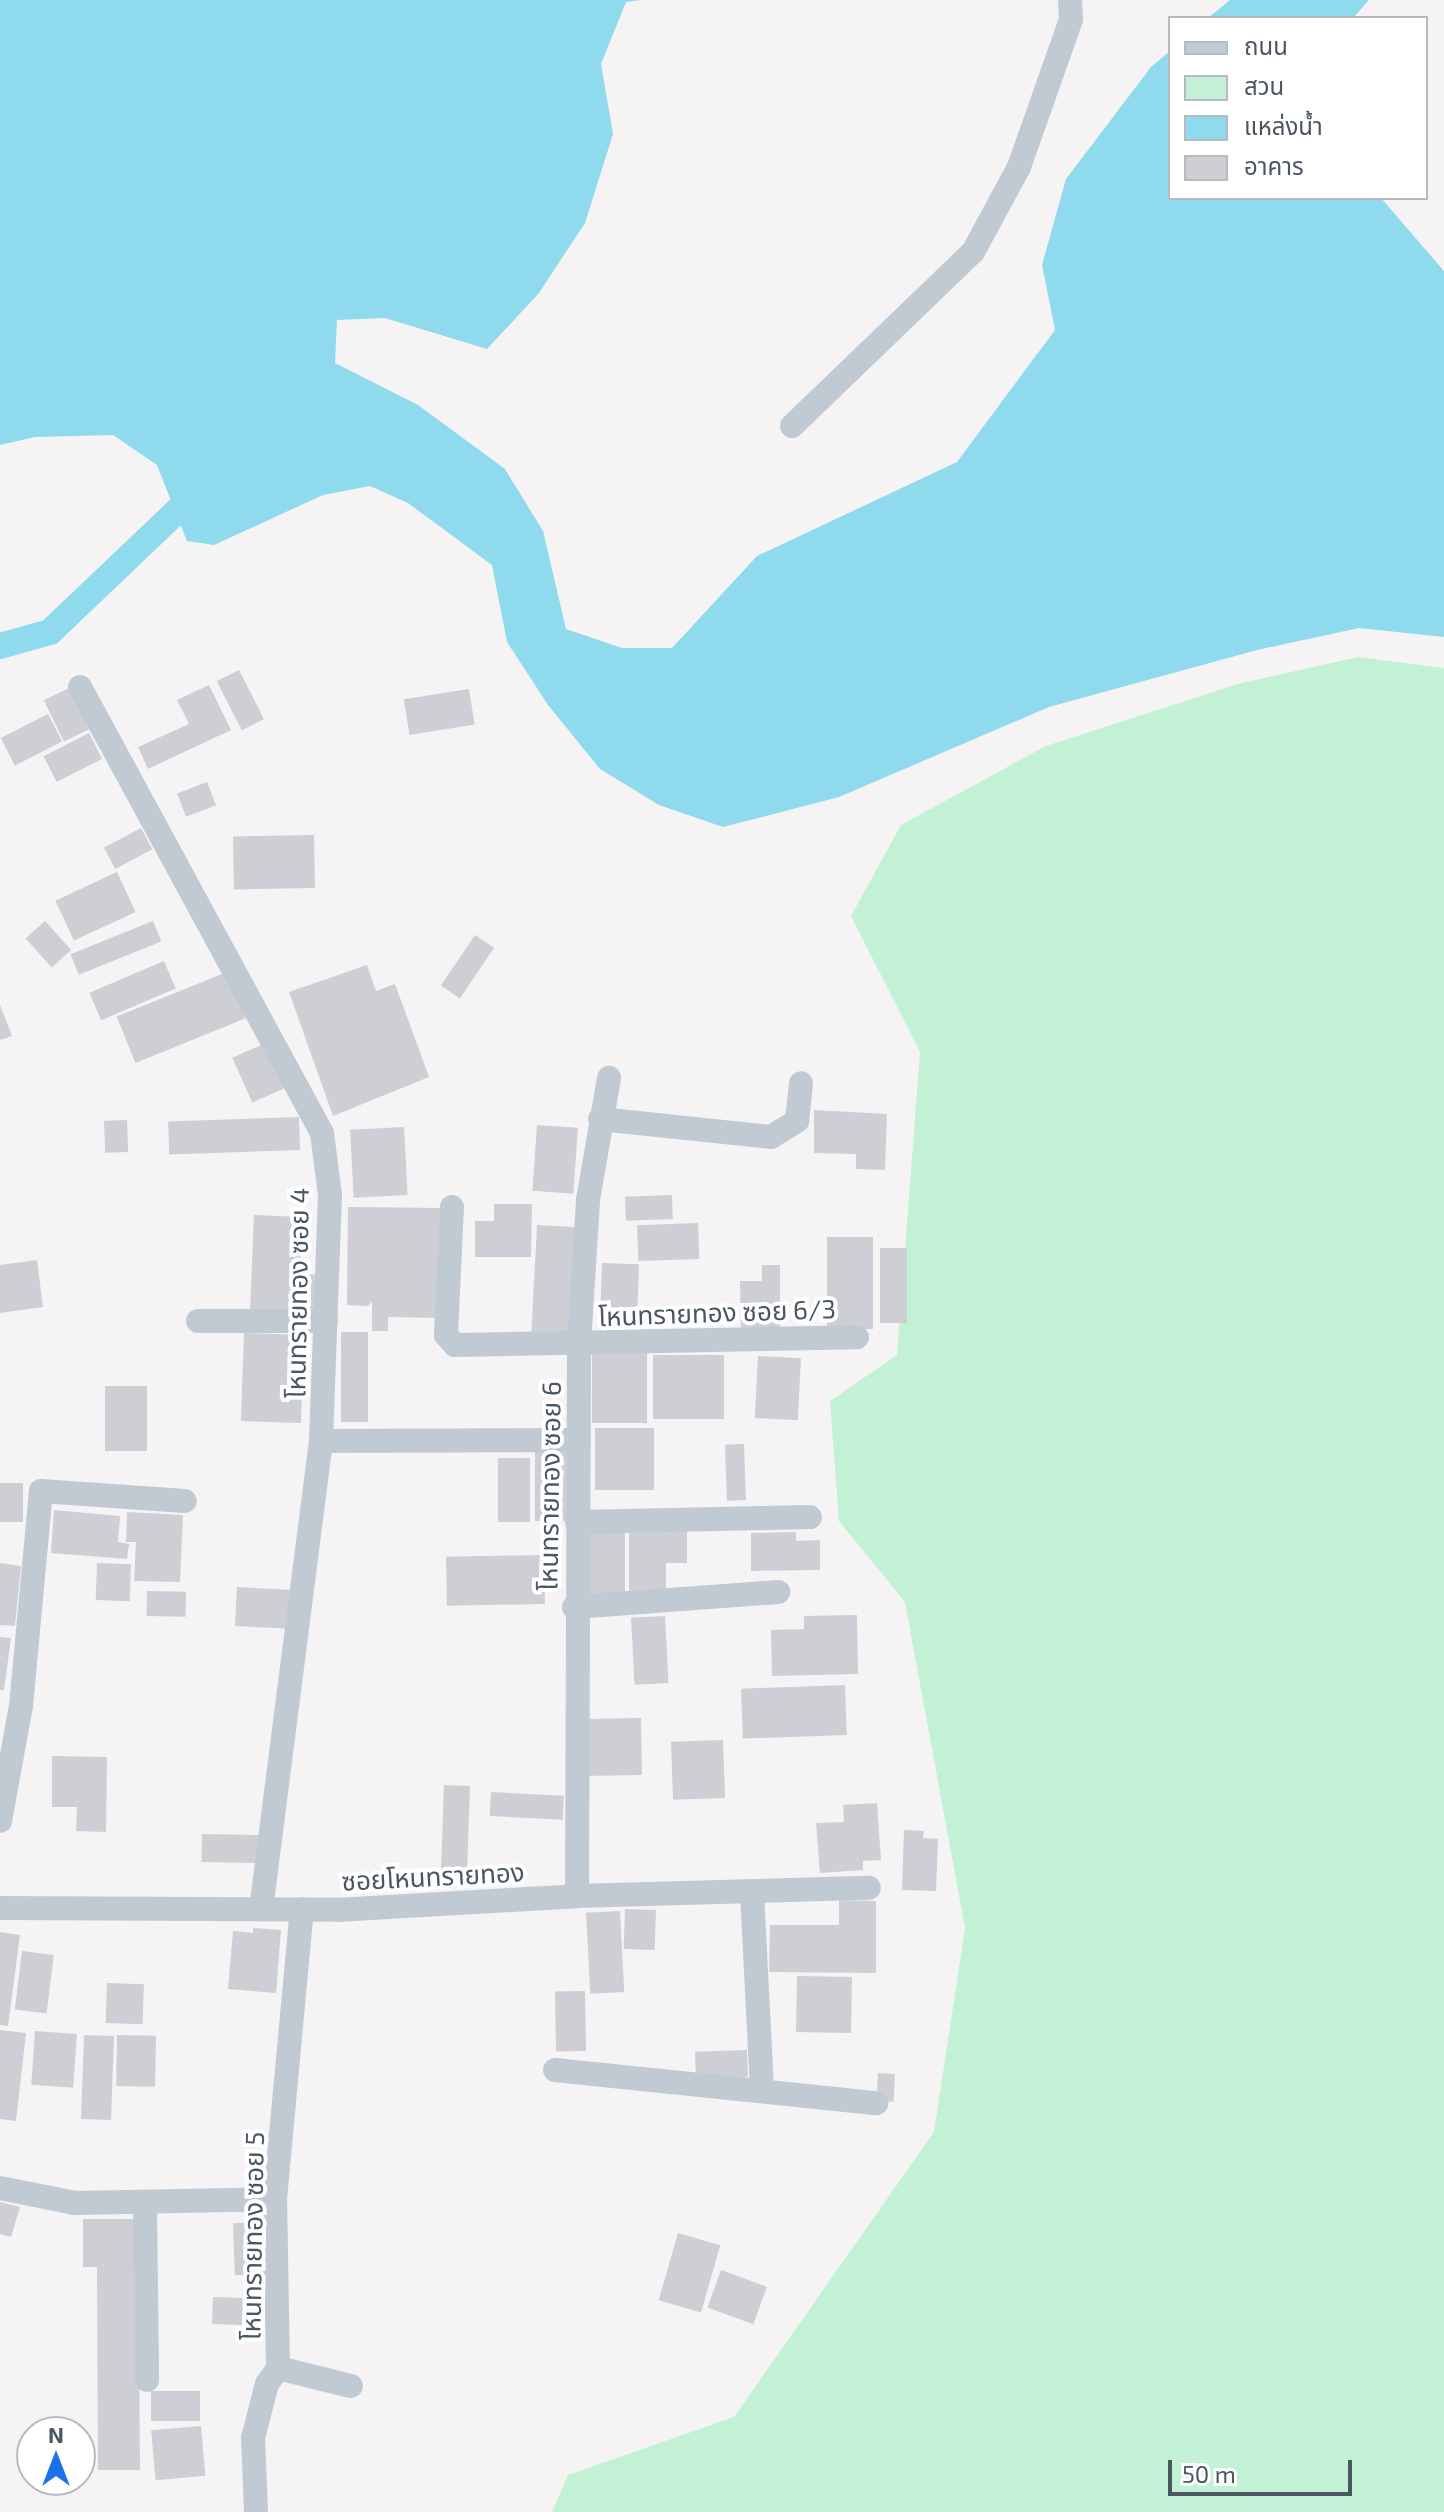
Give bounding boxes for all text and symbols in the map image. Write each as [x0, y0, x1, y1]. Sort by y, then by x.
legend [1168, 16, 1428, 200]
text: ถนน [1244, 31, 1288, 60]
text: สวน [1244, 71, 1284, 100]
text: แหล่งน้ำ [1244, 111, 1323, 140]
text: อาคาร [1244, 151, 1304, 180]
street label: โหนทรายทอง ซอย 4 [280, 1187, 314, 1399]
street label: โหนทรายทอง ซอย 6/3 [598, 1292, 836, 1332]
street label: โหนทรายทอง ซอย 6 [532, 1381, 566, 1591]
street label: ซอยโหนทรายทอง [341, 1856, 525, 1896]
street label: โหนทรายทอง ซอย 5 [235, 2131, 269, 2341]
north arrow [16, 2416, 96, 2496]
text: N [48, 2421, 64, 2447]
scale bar [1172, 2444, 1356, 2494]
text: 50 m [1182, 2459, 1236, 2488]

